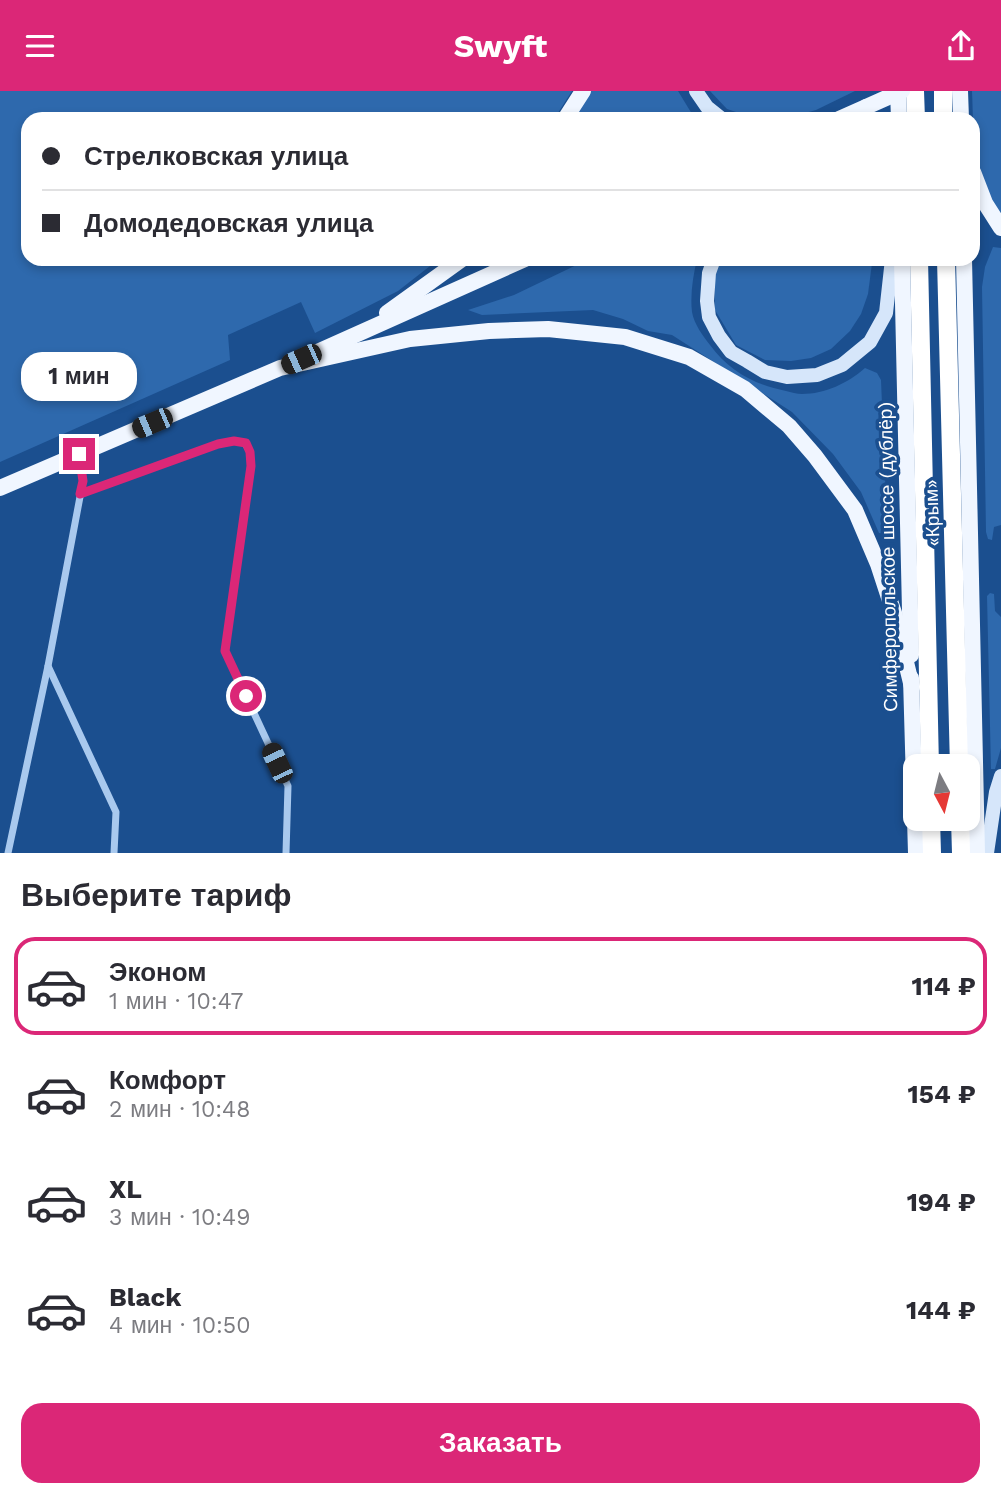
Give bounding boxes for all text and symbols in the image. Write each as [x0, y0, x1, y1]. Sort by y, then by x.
icon: menu [21, 27, 59, 65]
text: Swyft [454, 27, 547, 65]
icon: share [942, 27, 980, 65]
text: Стрелковская улица [84, 141, 348, 171]
text: Домодедовская улица [84, 208, 373, 238]
car [278, 341, 325, 377]
callout: 1 мин [21, 353, 137, 401]
text: 1 мин [48, 363, 110, 390]
street label: Симферопольское шоссе (дублёр) [874, 402, 902, 712]
car [129, 405, 176, 441]
route end [63, 438, 95, 470]
street label: «Крым» [919, 479, 945, 547]
route start [230, 680, 262, 712]
car [259, 740, 296, 786]
north arrow [903, 754, 980, 831]
map controls [903, 754, 980, 831]
text: Выберите тариф [21, 876, 292, 914]
icon: car [25, 955, 88, 1018]
text: Эконом [109, 957, 207, 987]
text: 114 ₽ [911, 971, 976, 1001]
text: 1 мин · 10:47 [109, 988, 244, 1015]
icon: car [25, 1063, 88, 1126]
text: Комфорт [109, 1065, 226, 1095]
text: 154 ₽ [908, 1079, 976, 1109]
text: 2 мин · 10:48 [109, 1096, 250, 1123]
icon: car [25, 1171, 88, 1234]
text: XL [109, 1174, 142, 1204]
text: 194 ₽ [907, 1187, 976, 1217]
text: 3 мин · 10:49 [109, 1204, 250, 1231]
icon: car [25, 1279, 88, 1342]
text: Black [109, 1282, 181, 1312]
text: 144 ₽ [906, 1295, 976, 1325]
text: 4 мин · 10:50 [109, 1312, 250, 1339]
button: Заказать [21, 1403, 980, 1483]

